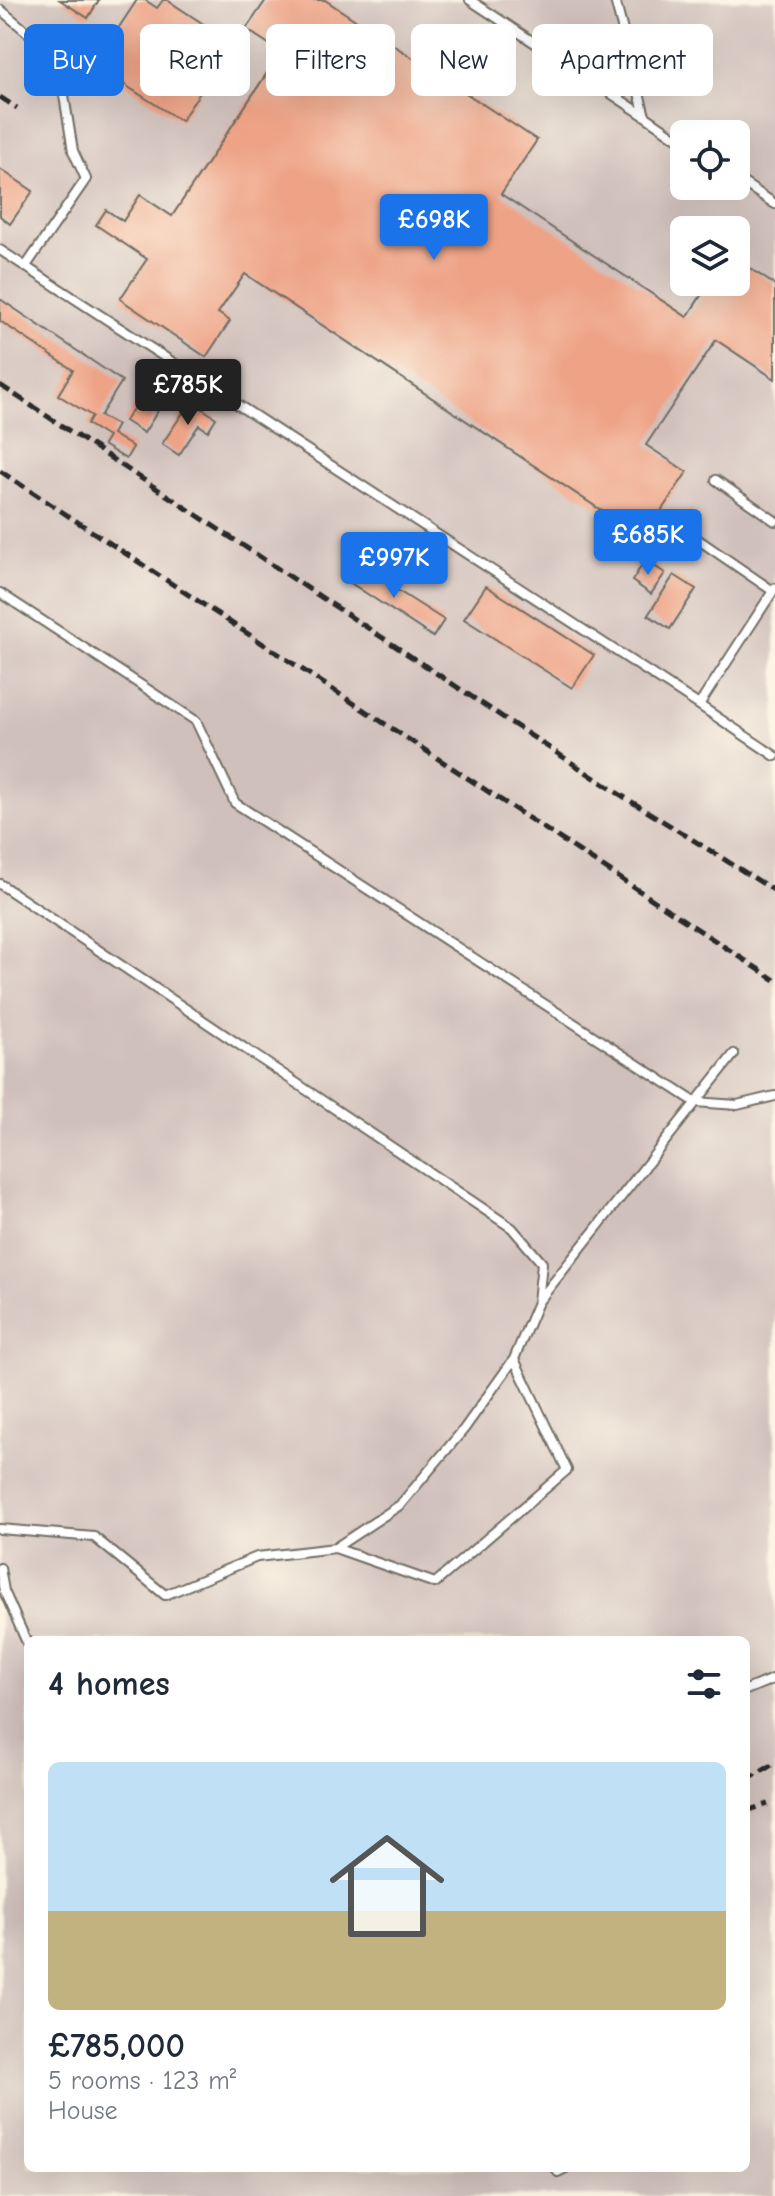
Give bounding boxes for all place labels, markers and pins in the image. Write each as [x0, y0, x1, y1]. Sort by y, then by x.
pin: £698K [378, 194, 490, 262]
pin: £785K [132, 359, 244, 427]
pin: £685K [592, 509, 704, 577]
pin: £997K [338, 532, 450, 600]

